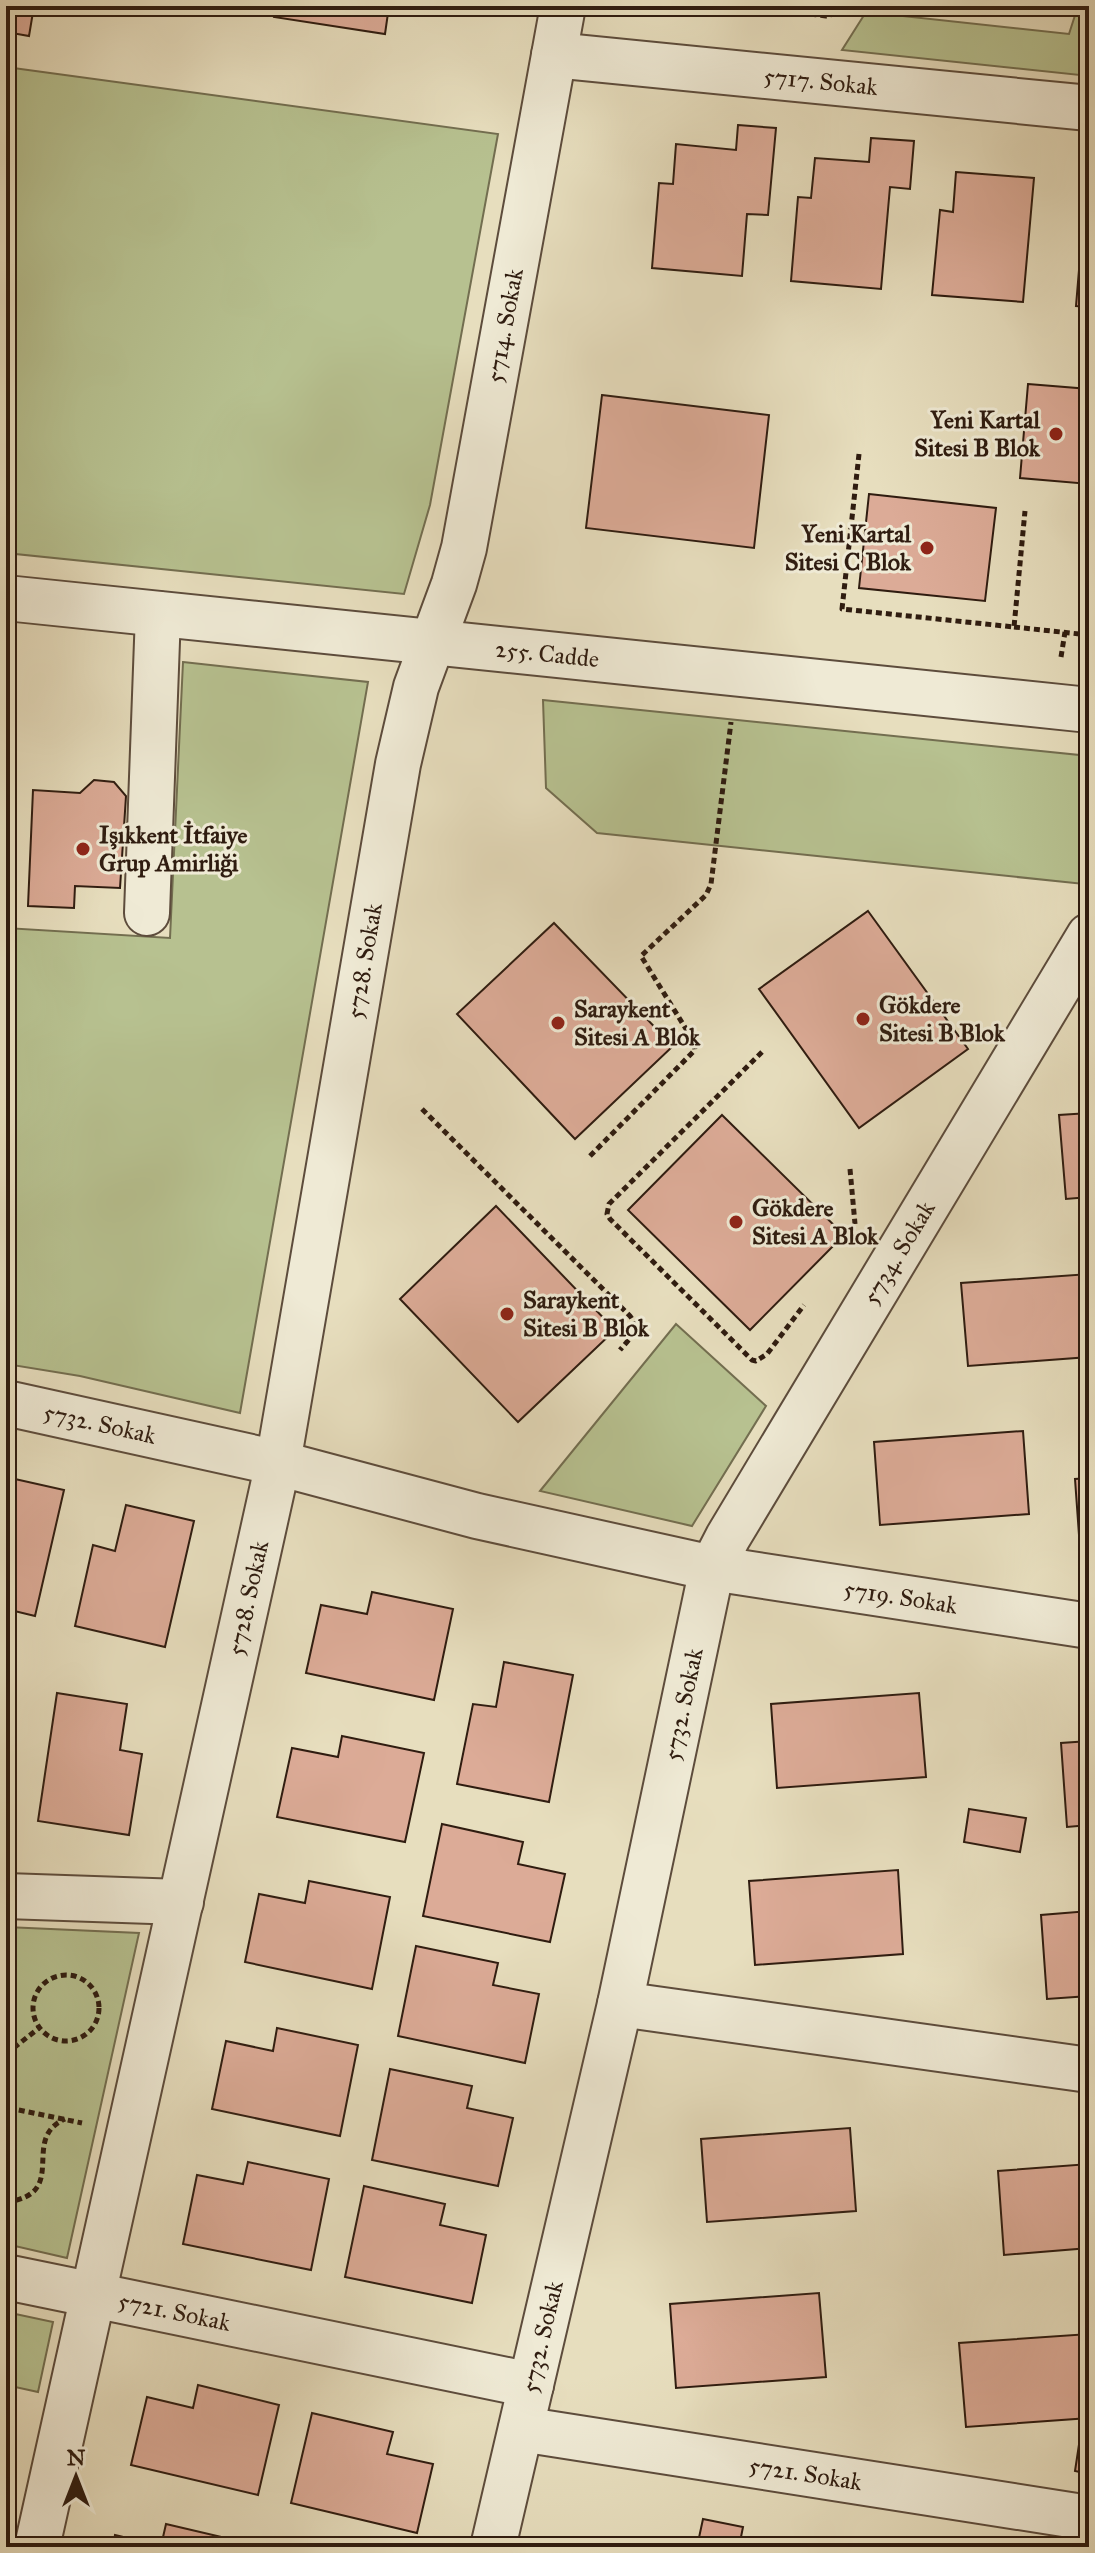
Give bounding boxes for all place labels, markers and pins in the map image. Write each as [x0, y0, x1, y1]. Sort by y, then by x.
place label: Yeni Kartal Sitesi B Blok [914, 405, 1041, 463]
marker: Yeni Kartal Sitesi B Blok [1047, 425, 1065, 443]
place label: Yeni Kartal Sitesi C Blok [785, 519, 912, 577]
marker: Yeni Kartal Sitesi C Blok [918, 539, 936, 557]
place label: Işıkkent İtfaiye Grup Amirliği [99, 820, 248, 878]
marker: Işıkkent İtfaiye Grup Amirliği [74, 840, 92, 858]
place label: Gökdere Sitesi B Blok [879, 990, 1006, 1048]
place label: Saraykent Sitesi A Blok [574, 994, 701, 1052]
marker: Gökdere Sitesi B Blok [854, 1010, 872, 1028]
marker: Saraykent Sitesi A Blok [549, 1014, 567, 1032]
place label: Gökdere Sitesi A Blok [752, 1193, 879, 1251]
marker: Gökdere Sitesi A Blok [727, 1213, 745, 1231]
place label: Saraykent Sitesi B Blok [523, 1285, 650, 1343]
marker: Saraykent Sitesi B Blok [498, 1305, 516, 1323]

